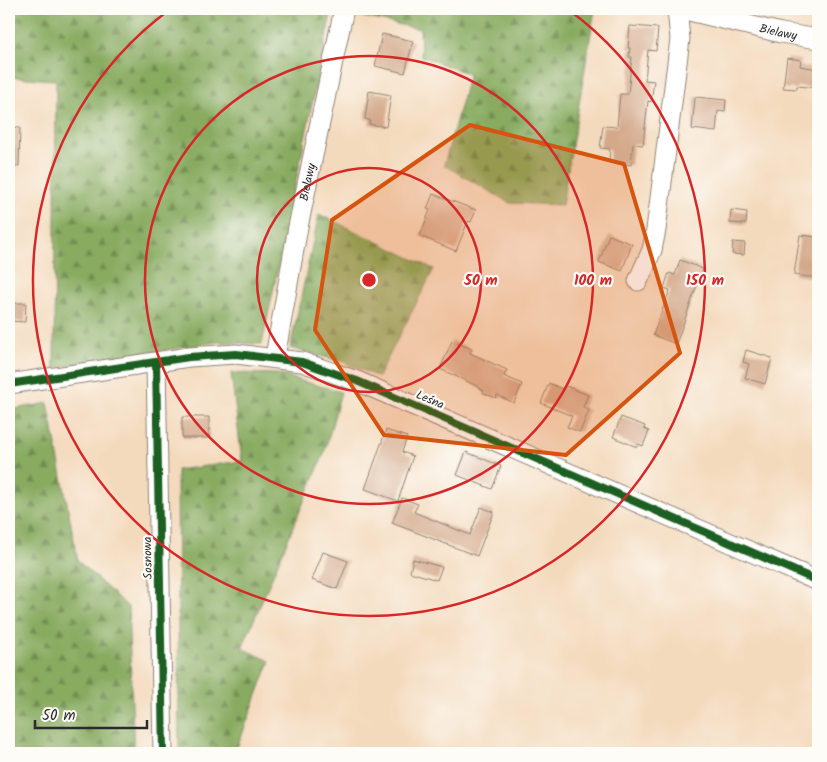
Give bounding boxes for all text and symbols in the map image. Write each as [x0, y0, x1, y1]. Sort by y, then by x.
street label: Bielawy [757, 19, 799, 45]
street label: Bielawy [294, 161, 321, 203]
text: 50 m [463, 269, 498, 293]
text: 100 m [574, 269, 612, 293]
text: 150 m [686, 269, 724, 293]
centre of rings [360, 271, 378, 289]
street label: Leśna [413, 386, 447, 415]
street label: Sosnowa [138, 536, 158, 579]
scale bar [35, 697, 148, 729]
text: 50 m [42, 704, 76, 728]

